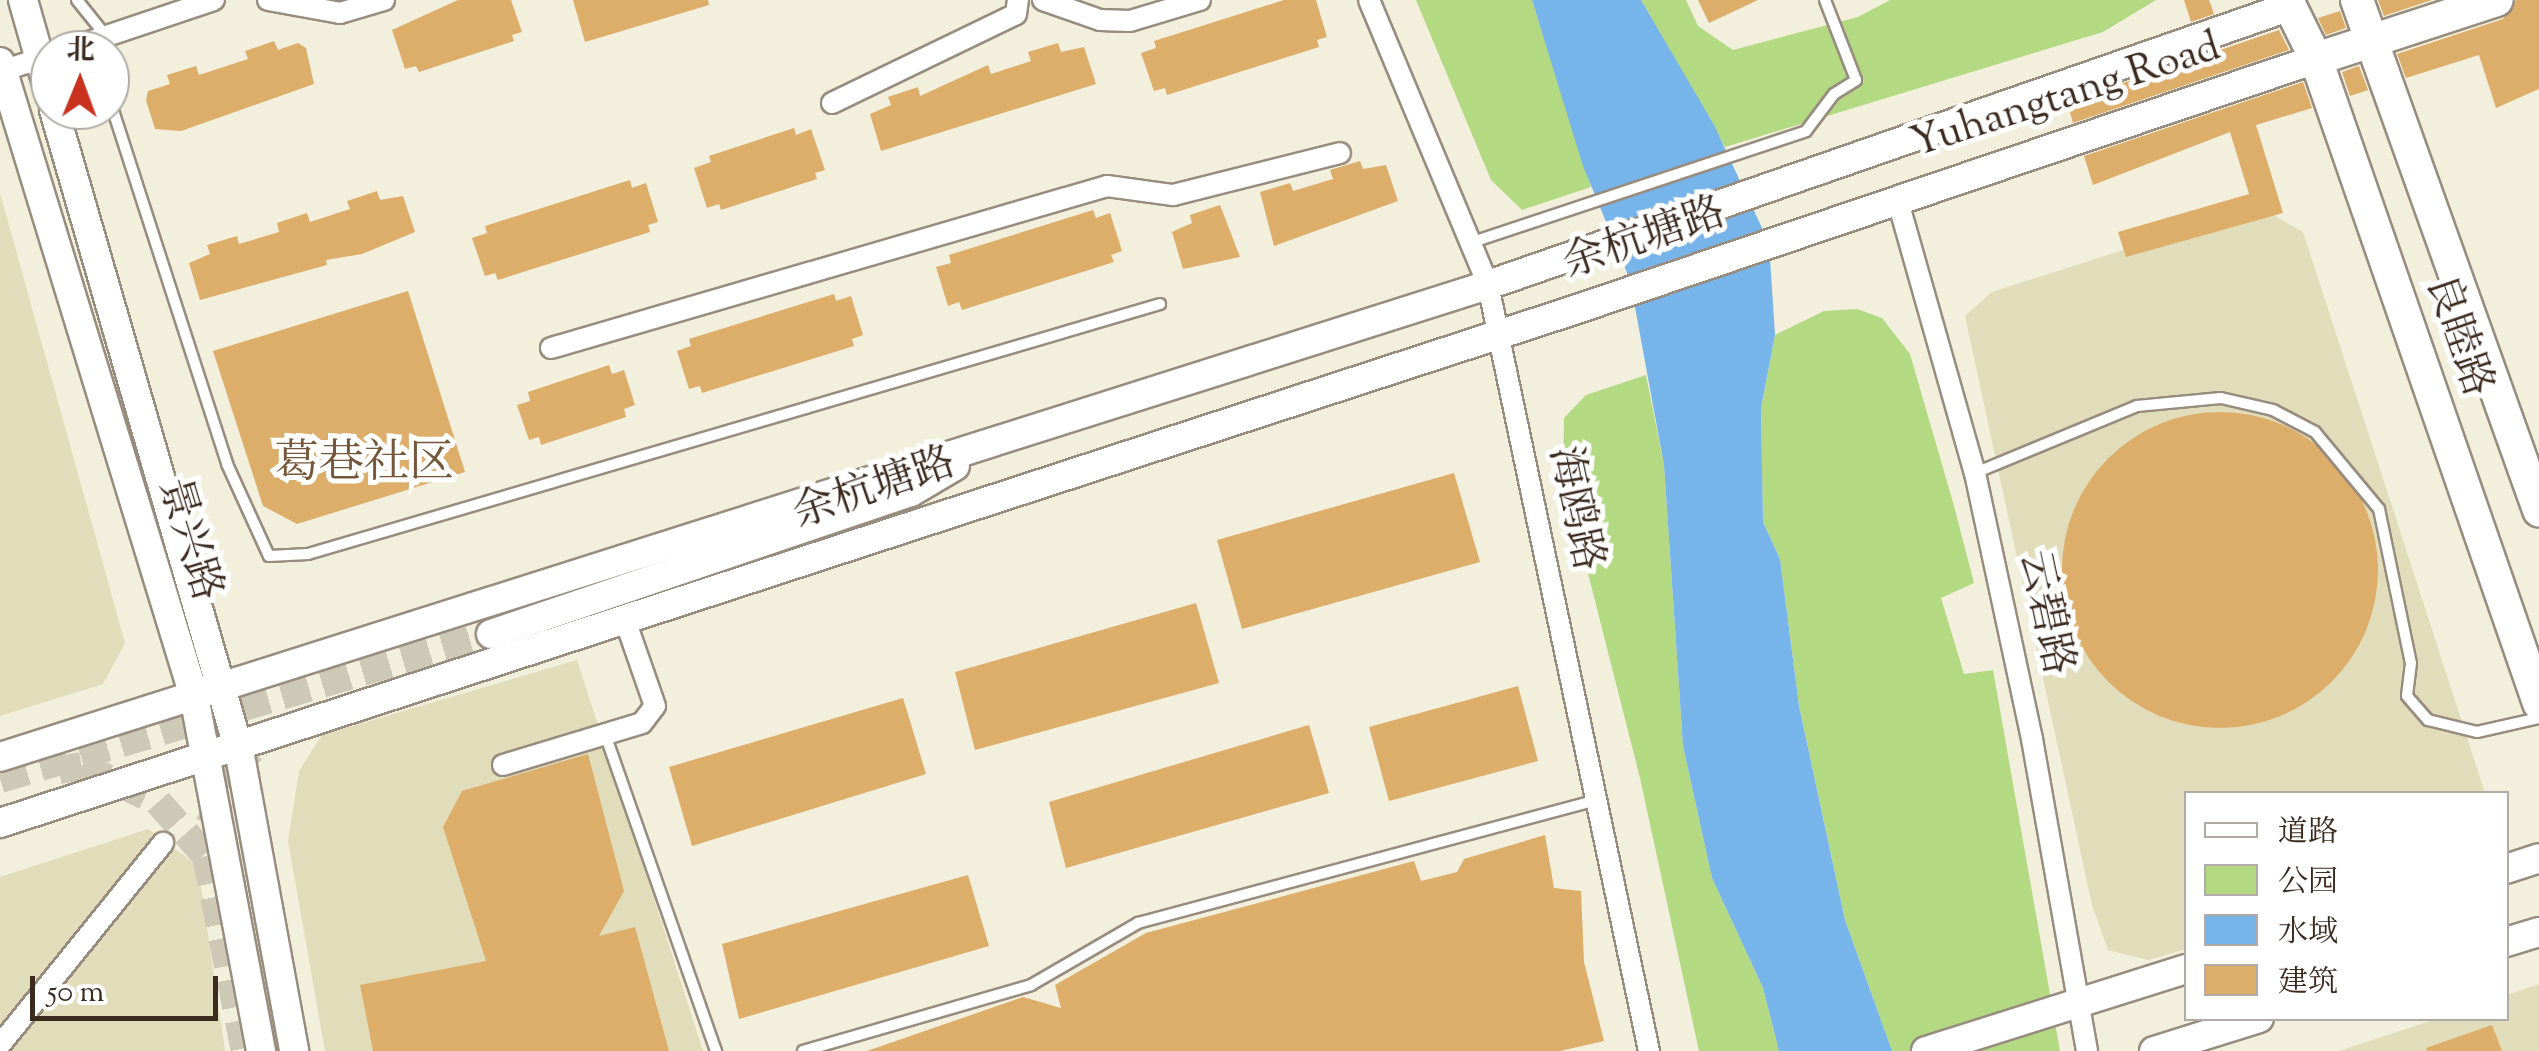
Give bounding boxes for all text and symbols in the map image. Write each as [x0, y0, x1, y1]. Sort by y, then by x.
street label: Yuhangtang Road [1905, 23, 2227, 171]
north arrow [30, 30, 130, 130]
text: 北 [66, 32, 95, 72]
street label: 余杭塘路 [1557, 189, 1733, 291]
street label: 良睦路 [2413, 268, 2501, 404]
district label: 葛巷社区 [274, 439, 454, 493]
street label: 余杭塘路 [787, 439, 963, 541]
street label: 海鸥路 [1536, 442, 1612, 576]
street label: 景兴路 [145, 472, 231, 608]
street label: 云碧路 [2006, 546, 2082, 680]
legend [2184, 791, 2509, 1021]
text: 道路 [2278, 812, 2338, 855]
text: 公园 [2278, 862, 2338, 905]
text: 水域 [2278, 912, 2338, 955]
scale bar [35, 956, 222, 1018]
text: 建筑 [2278, 962, 2338, 1005]
text: 50 m [47, 972, 104, 1015]

